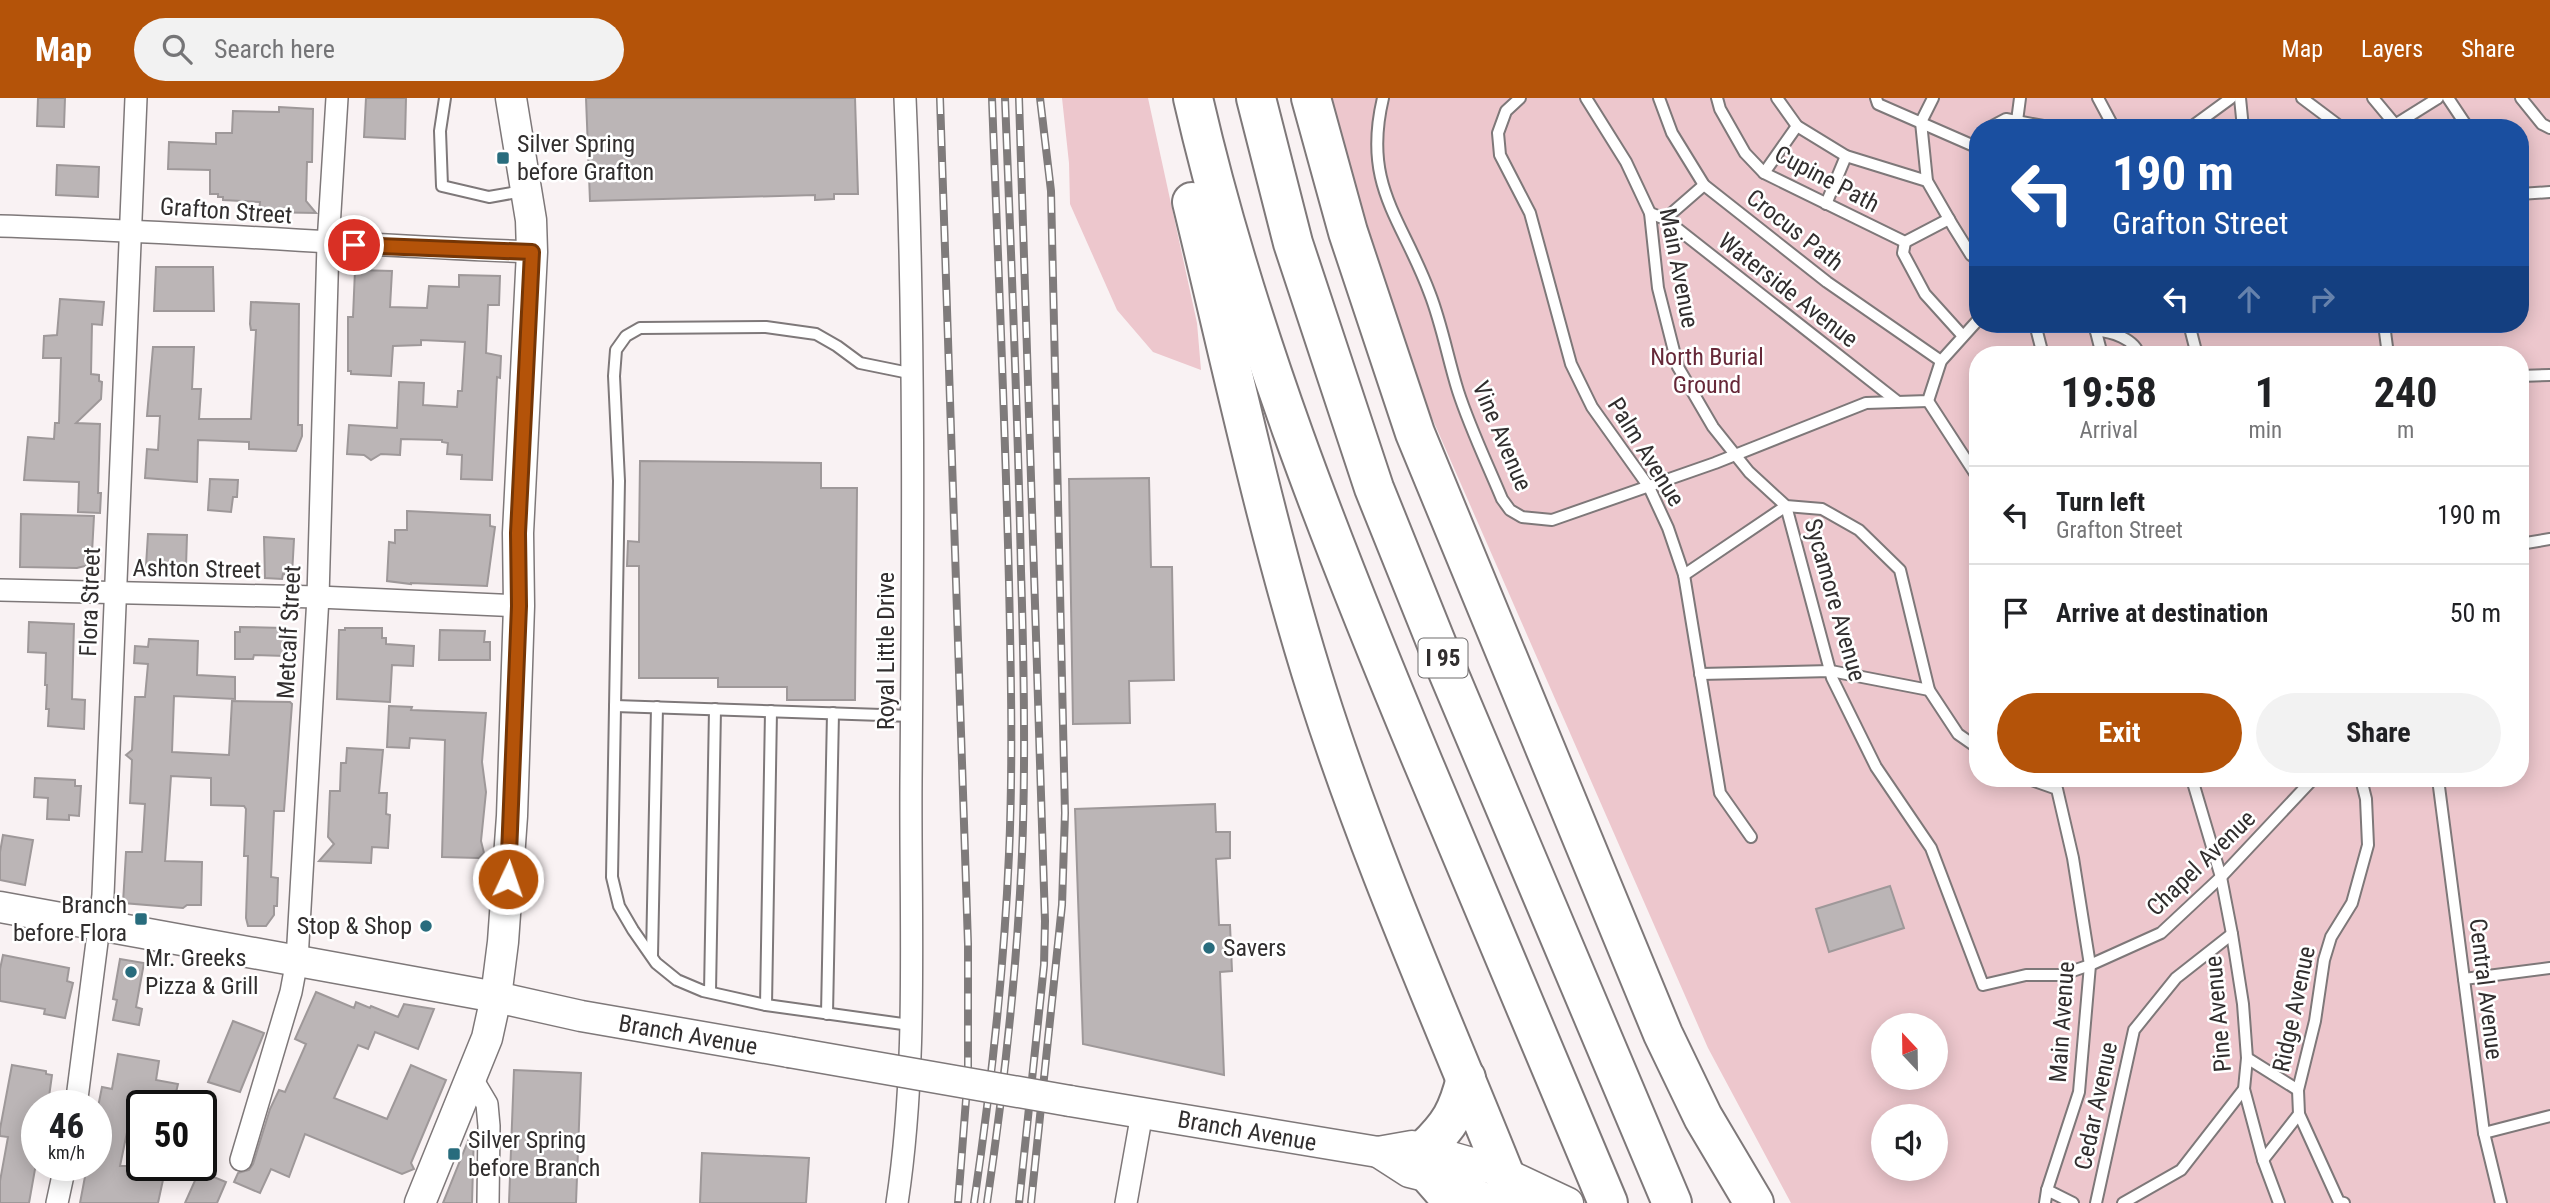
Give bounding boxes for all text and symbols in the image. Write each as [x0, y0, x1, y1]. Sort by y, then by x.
search box [134, 18, 624, 81]
text: Map [35, 30, 92, 69]
icon: search [158, 30, 196, 68]
text: Search here [214, 34, 335, 64]
text: Map [2282, 35, 2323, 63]
text: Layers [2361, 35, 2423, 63]
text: Share [2461, 35, 2515, 63]
place label: Silver Spring before Grafton [517, 130, 654, 186]
street label: Cupine Path [1770, 140, 1884, 218]
text: 190 m [2112, 145, 2234, 202]
icon: left [1997, 147, 2088, 238]
marker: Silver Spring before Grafton [495, 150, 511, 166]
street label: Crocus Path [1741, 183, 1849, 277]
street label: Grafton Street [159, 192, 293, 230]
text: Grafton Street [2112, 204, 2289, 242]
street label: Main Avenue [1654, 206, 1704, 330]
pin [324, 215, 384, 275]
icon: arrive [335, 226, 373, 264]
street label: Waterside Avenue [1713, 227, 1863, 353]
icon: left [2157, 280, 2195, 318]
icon: ahead [2230, 280, 2268, 318]
icon: right [2303, 280, 2341, 318]
park label: North Burial Ground [1650, 343, 1764, 399]
text: 19:58 [2061, 368, 2157, 417]
text: 1 [2255, 368, 2276, 417]
text: 240 [2374, 368, 2437, 417]
street label: Vine Avenue [1466, 377, 1538, 495]
street label: Palm Avenue [1602, 392, 1690, 512]
text: Arrival [2079, 417, 2138, 444]
text: min [2248, 417, 2282, 444]
text: m [2397, 417, 2414, 444]
text: Turn left [2056, 487, 2145, 517]
icon: left [1997, 496, 2035, 534]
text: 190 m [2437, 500, 2501, 530]
street label: Sycamore Avenue [1798, 515, 1872, 685]
text: Grafton Street [2056, 517, 2183, 544]
street label: Flora Street [74, 547, 106, 657]
street label: Ashton Street [132, 554, 262, 584]
street label: Metcalf Street [272, 564, 306, 700]
street label: Royal Little Drive [872, 572, 900, 730]
icon: arrive [1997, 594, 2035, 632]
text: Arrive at destination [2056, 598, 2268, 628]
text: 50 m [2450, 598, 2501, 628]
road number: I 95 [1418, 638, 1468, 678]
button: Exit [1997, 693, 2242, 773]
button: Share [2256, 693, 2501, 773]
street label: Chapel Avenue [2141, 804, 2261, 922]
position arrow [471, 842, 545, 916]
place label: Branch before Flora [13, 891, 127, 947]
marker: Branch before Flora [133, 911, 149, 927]
place label: Stop & Shop [297, 912, 412, 940]
street label: Central Avenue [2463, 917, 2509, 1061]
marker: Stop & Shop [418, 918, 434, 934]
place label: Savers [1223, 934, 1286, 962]
marker: Savers [1201, 940, 1217, 956]
place label: Mr. Greeks Pizza & Grill [145, 944, 258, 1000]
street label: Ridge Avenue [2267, 944, 2321, 1074]
street label: Pine Avenue [2199, 955, 2237, 1073]
street label: Main Avenue [2044, 960, 2080, 1084]
marker: Mr. Greeks Pizza & Grill [123, 964, 139, 980]
street label: Branch Avenue [616, 1009, 760, 1061]
north arrow [1871, 1013, 1948, 1090]
map controls [1871, 1013, 1948, 1181]
street label: Cedar Avenue [2069, 1039, 2123, 1173]
speed limit sign: 50 [126, 1090, 217, 1181]
button: sound [1871, 1104, 1948, 1181]
street label: Branch Avenue [1175, 1105, 1319, 1157]
text: 46 [49, 1106, 84, 1147]
place label: Silver Spring before Branch [468, 1126, 600, 1182]
text: km/h [48, 1142, 85, 1163]
marker: Silver Spring before Branch [446, 1146, 462, 1162]

